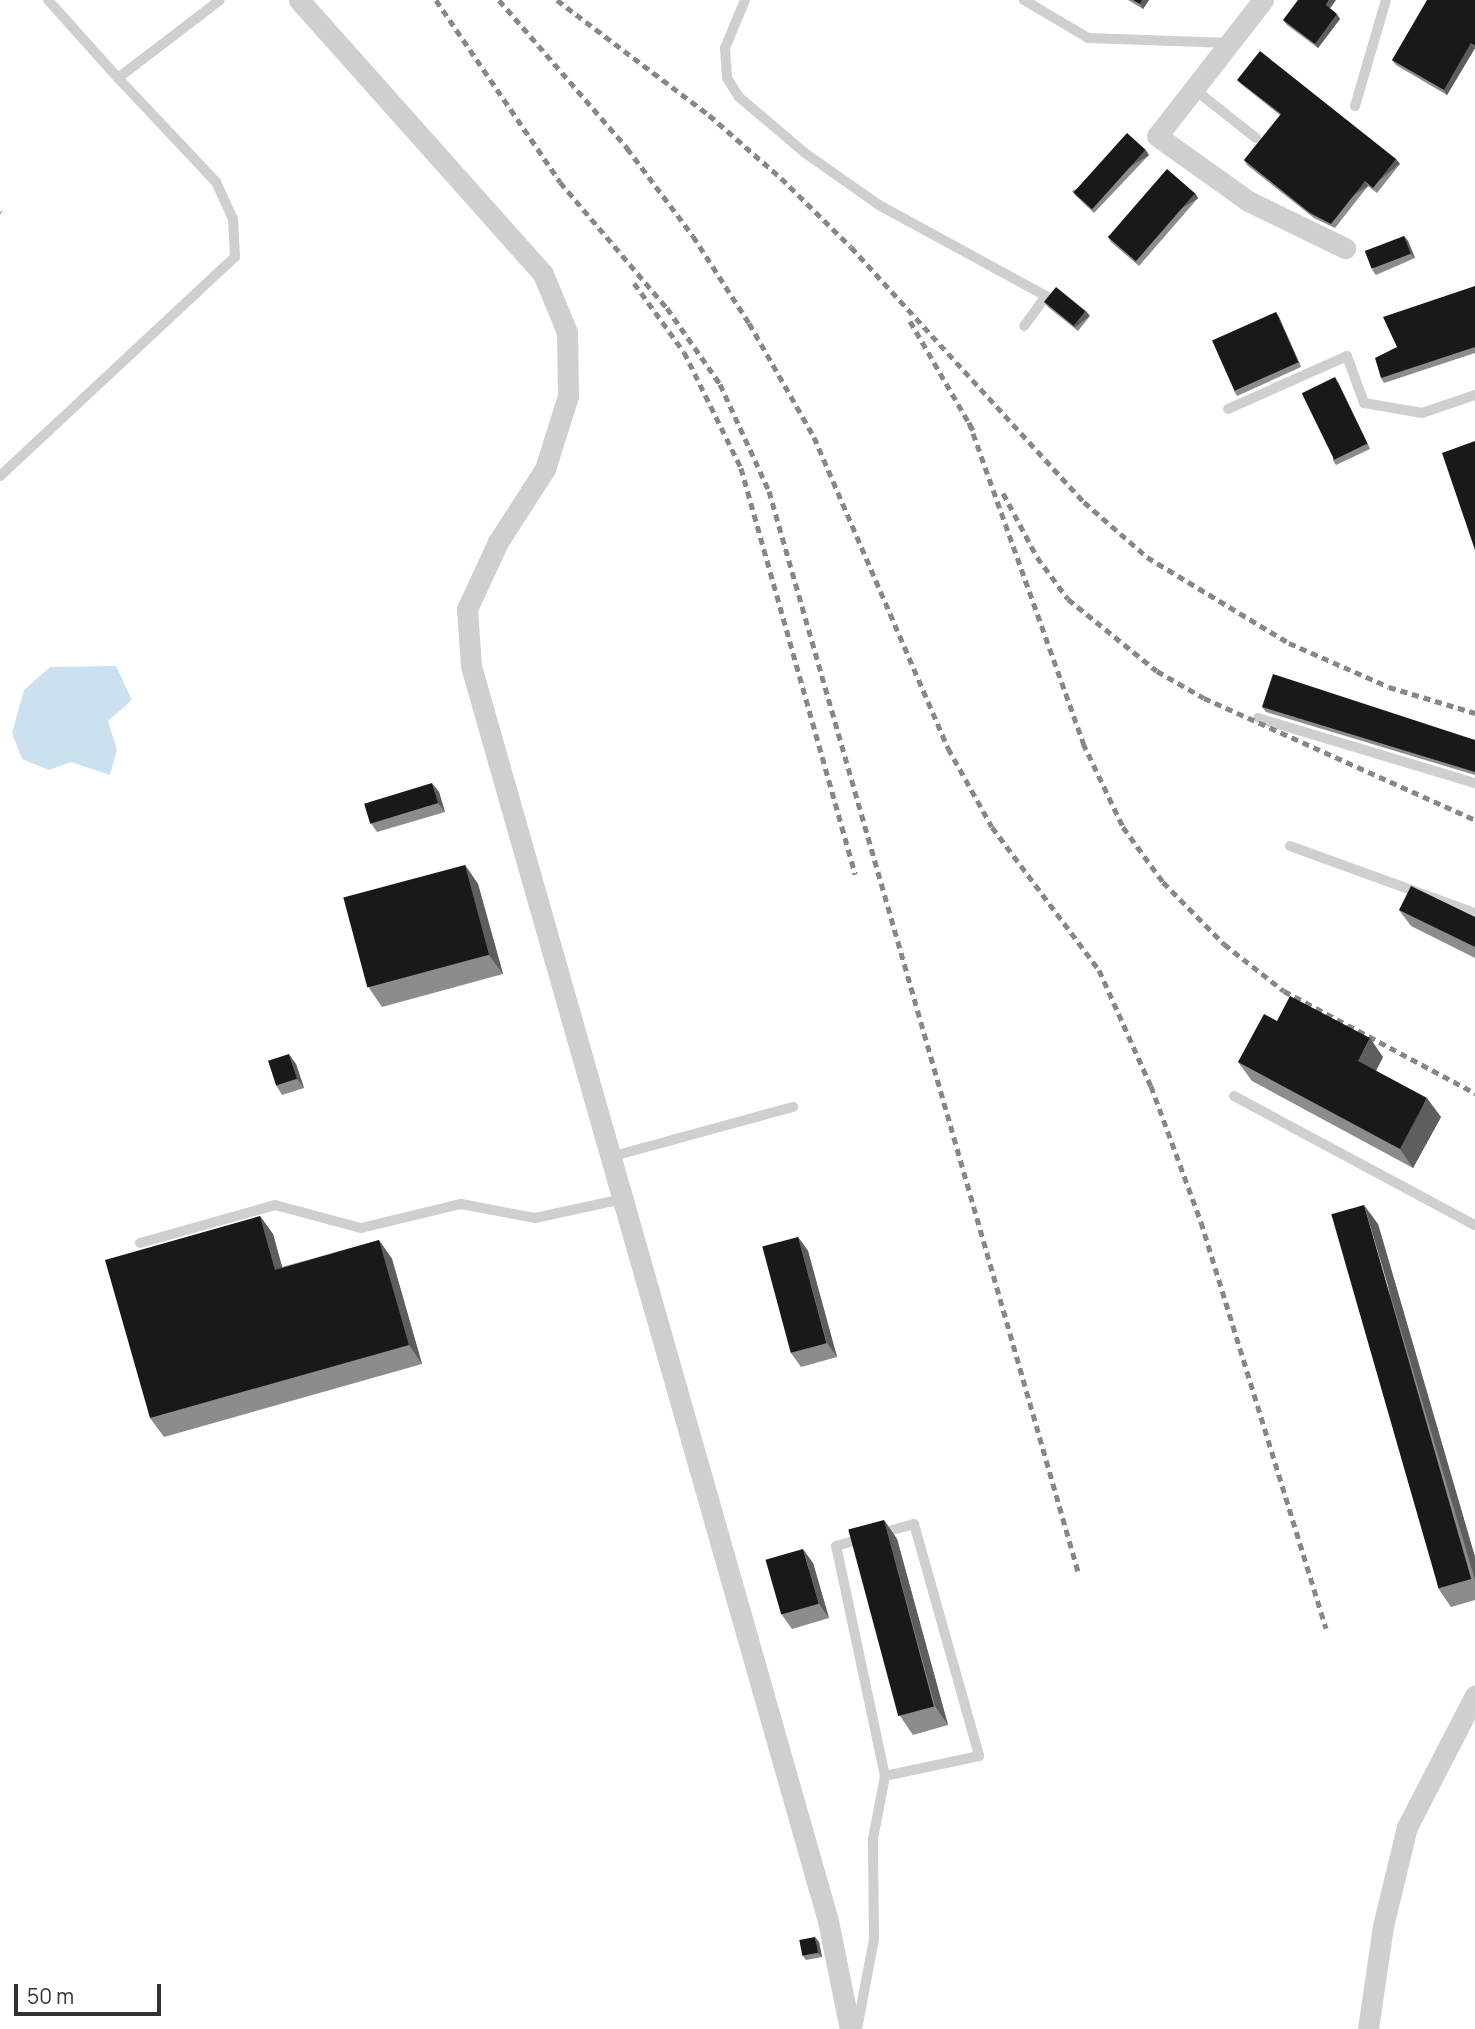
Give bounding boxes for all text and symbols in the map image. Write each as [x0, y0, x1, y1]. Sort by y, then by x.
scale bar [18, 1969, 164, 2013]
text: 50 m [27, 1982, 74, 2010]

